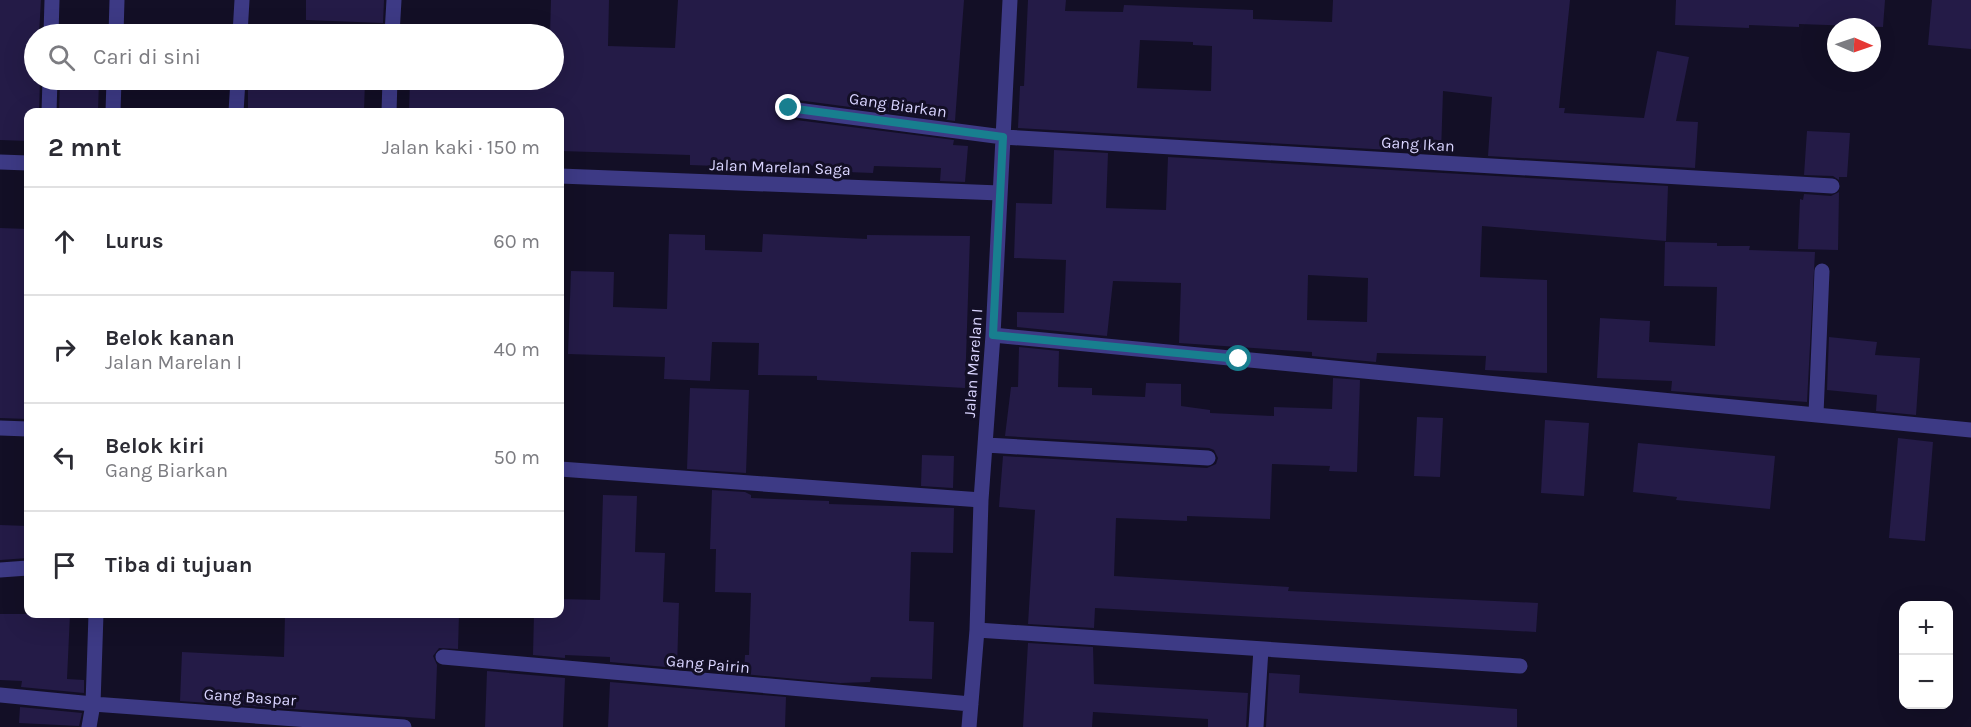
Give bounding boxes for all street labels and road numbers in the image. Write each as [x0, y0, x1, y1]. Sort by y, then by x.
street label: Gang Biarkan [848, 89, 948, 121]
street label: Gang Ikan [1381, 133, 1455, 155]
street label: Jalan Marelan Saga [709, 155, 851, 179]
street label: Jalan Marelan I [960, 308, 986, 418]
street label: Gang Pairin [665, 651, 751, 677]
street label: Gang Baspar [203, 684, 297, 710]

